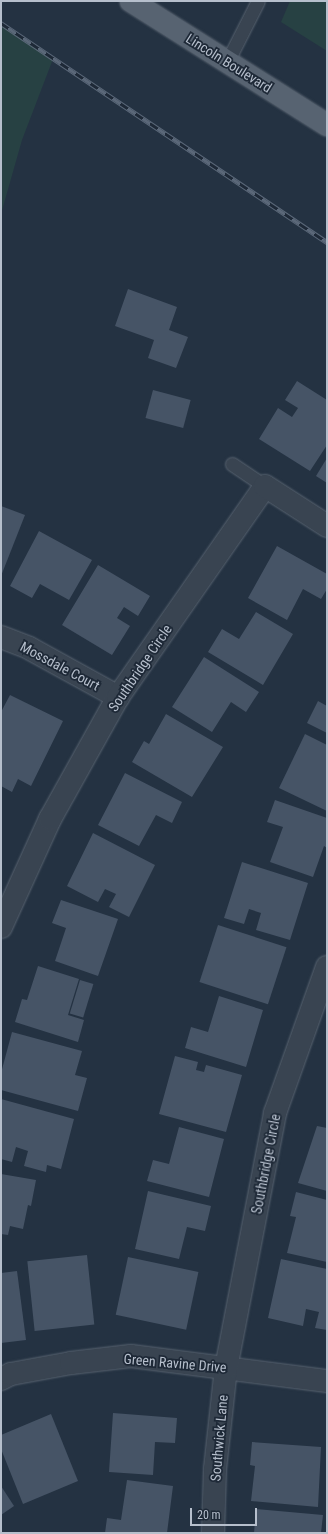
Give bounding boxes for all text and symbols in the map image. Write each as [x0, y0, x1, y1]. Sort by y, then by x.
street label: Lincoln Boulevard [183, 30, 275, 96]
street label: Southbridge Circle [105, 621, 175, 715]
street label: Mossdale Court [17, 638, 103, 694]
street label: Southbridge Circle [248, 1113, 284, 1215]
street label: Green Ravine Drive [123, 1350, 227, 1376]
street label: Southwick Lane [207, 1394, 231, 1482]
scale bar [192, 1500, 259, 1526]
text: 20 m [197, 1508, 221, 1522]

